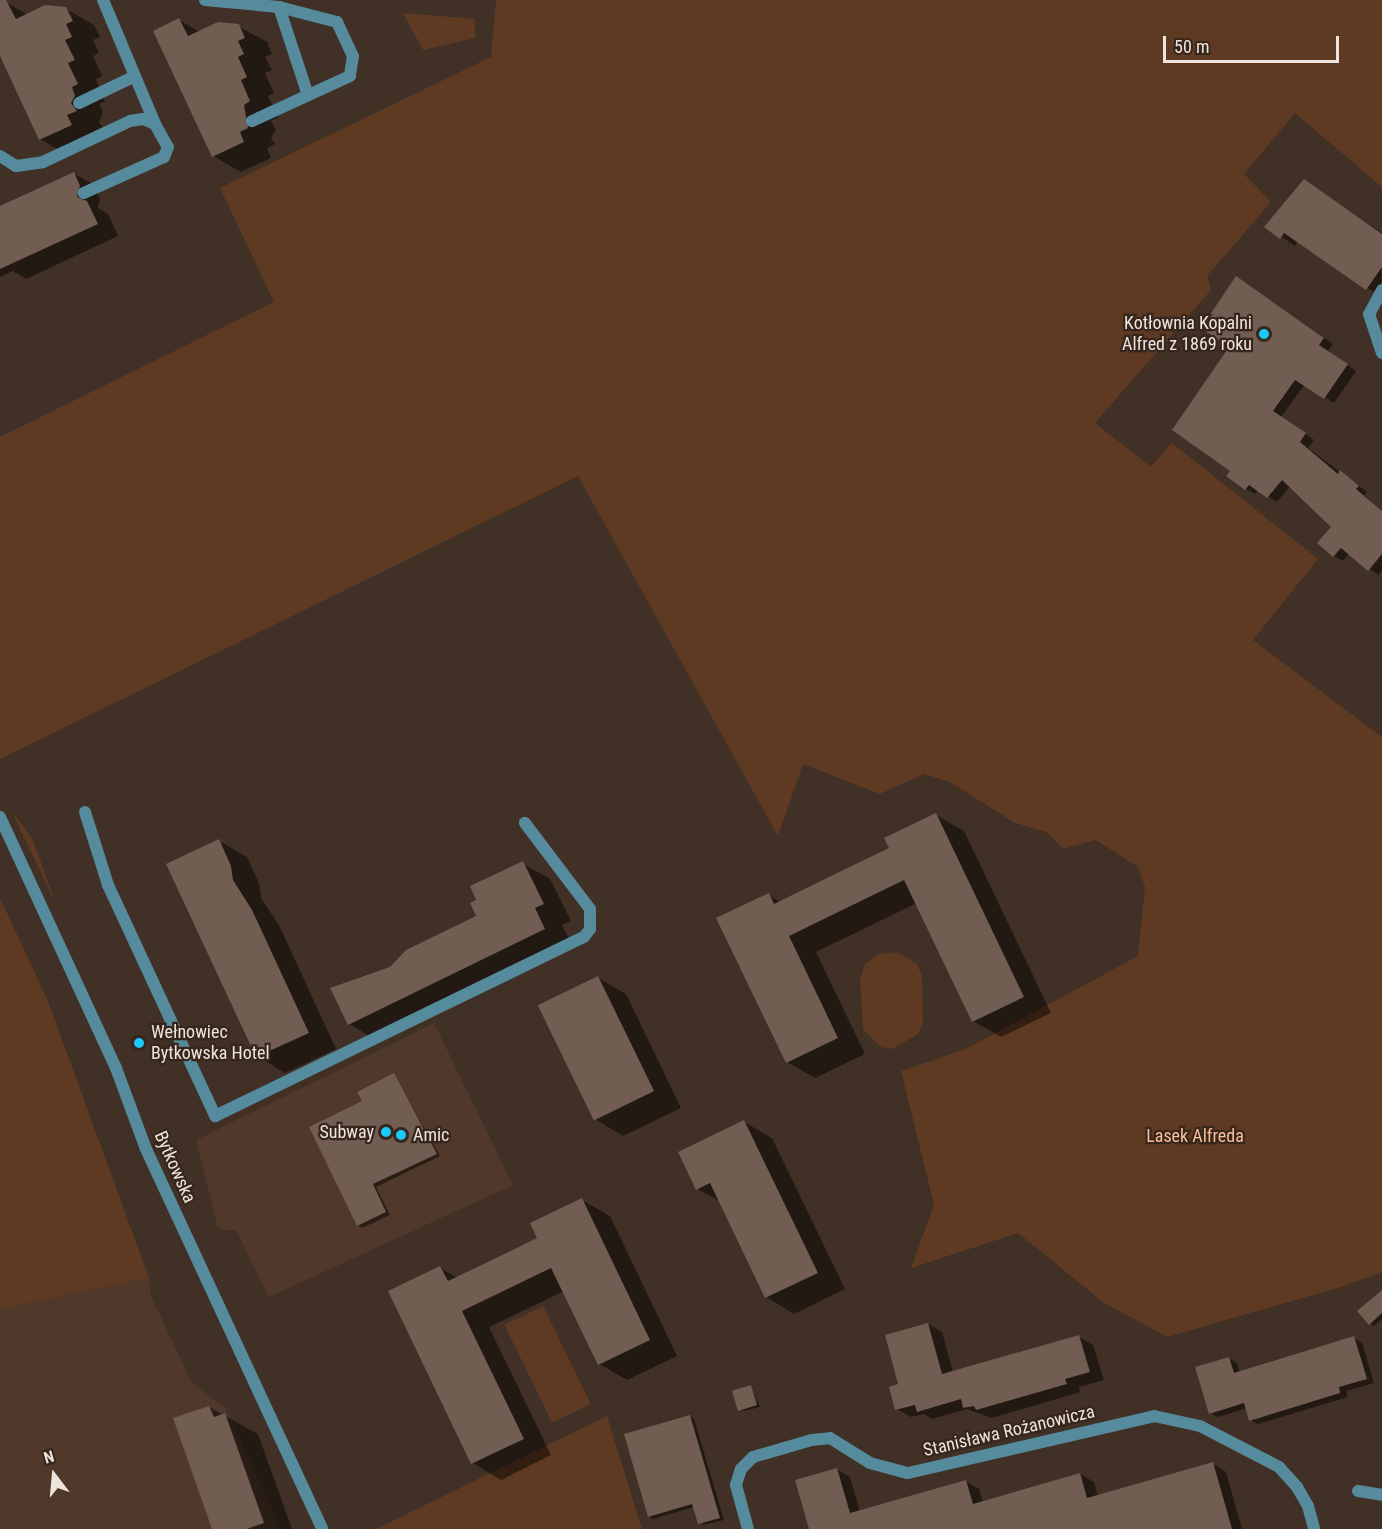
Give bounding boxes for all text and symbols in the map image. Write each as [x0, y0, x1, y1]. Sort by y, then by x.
scale bar [1166, 24, 1342, 62]
text: 50 m [1174, 36, 1209, 57]
place label: Kotłownia Kopalni Alfred z 1869 roku [1122, 313, 1252, 356]
marker: Kotłownia Kopalni Alfred z 1869 roku [1257, 327, 1271, 341]
place label: Wełnowiec Bytkowska Hotel [151, 1022, 270, 1064]
marker: Wełnowiec Bytkowska Hotel [132, 1036, 146, 1050]
place label: Subway [319, 1121, 374, 1143]
place label: Amic [413, 1124, 449, 1146]
marker: Subway [379, 1125, 393, 1139]
park label: Lasek Alfreda [1146, 1125, 1244, 1147]
street label: Bytkowska [150, 1128, 200, 1206]
marker: Amic [394, 1128, 408, 1142]
street label: Stanisława Rożanowicza [921, 1401, 1097, 1461]
north arrow [24, 1445, 84, 1505]
text: N [42, 1447, 56, 1468]

